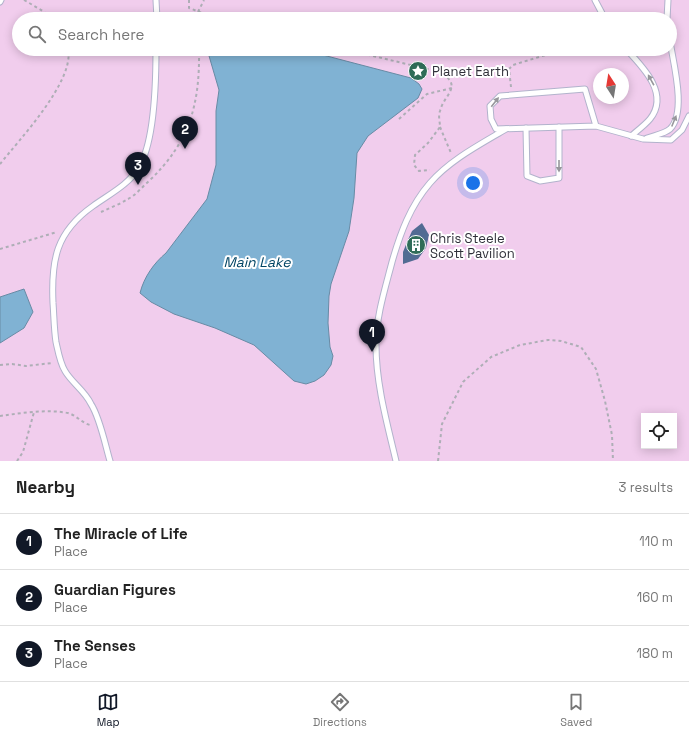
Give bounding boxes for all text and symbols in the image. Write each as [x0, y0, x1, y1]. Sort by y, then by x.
search box [12, 12, 677, 56]
icon: search [26, 23, 48, 45]
text: Search here [58, 25, 144, 44]
place icon: Planet Earth [407, 60, 429, 82]
place label: Planet Earth [432, 63, 509, 80]
north arrow [593, 68, 629, 104]
one-way arrow [648, 74, 655, 86]
one-way arrow [490, 97, 499, 108]
one-way arrow [672, 114, 678, 126]
pin: 2 [172, 116, 198, 149]
pin: 3 [125, 152, 151, 185]
one-way arrow [556, 160, 562, 173]
your location [463, 173, 483, 193]
place label: Chris Steele Scott Pavilion [430, 230, 515, 262]
building icon: Chris Steele Scott Pavilion [405, 234, 427, 256]
water label: Main Lake [224, 253, 291, 271]
pin: 1 [359, 319, 385, 352]
map controls [641, 413, 677, 449]
button: locate [641, 413, 677, 449]
text: Nearby [16, 476, 75, 498]
text: 3 results [619, 479, 673, 496]
text: The Miracle of Life [54, 524, 188, 543]
text: 1 [26, 533, 32, 550]
text: 110 m [639, 533, 673, 550]
text: Place [54, 543, 88, 560]
text: Guardian Figures [54, 580, 176, 599]
text: 2 [25, 589, 33, 606]
text: 160 m [637, 589, 673, 606]
text: Place [54, 599, 88, 616]
text: The Senses [54, 636, 136, 655]
text: 3 [25, 645, 33, 662]
text: 180 m [637, 645, 673, 662]
text: Place [54, 655, 88, 672]
tab: Map [97, 691, 120, 729]
tab: Directions [313, 691, 367, 729]
tab: Saved [560, 691, 592, 729]

